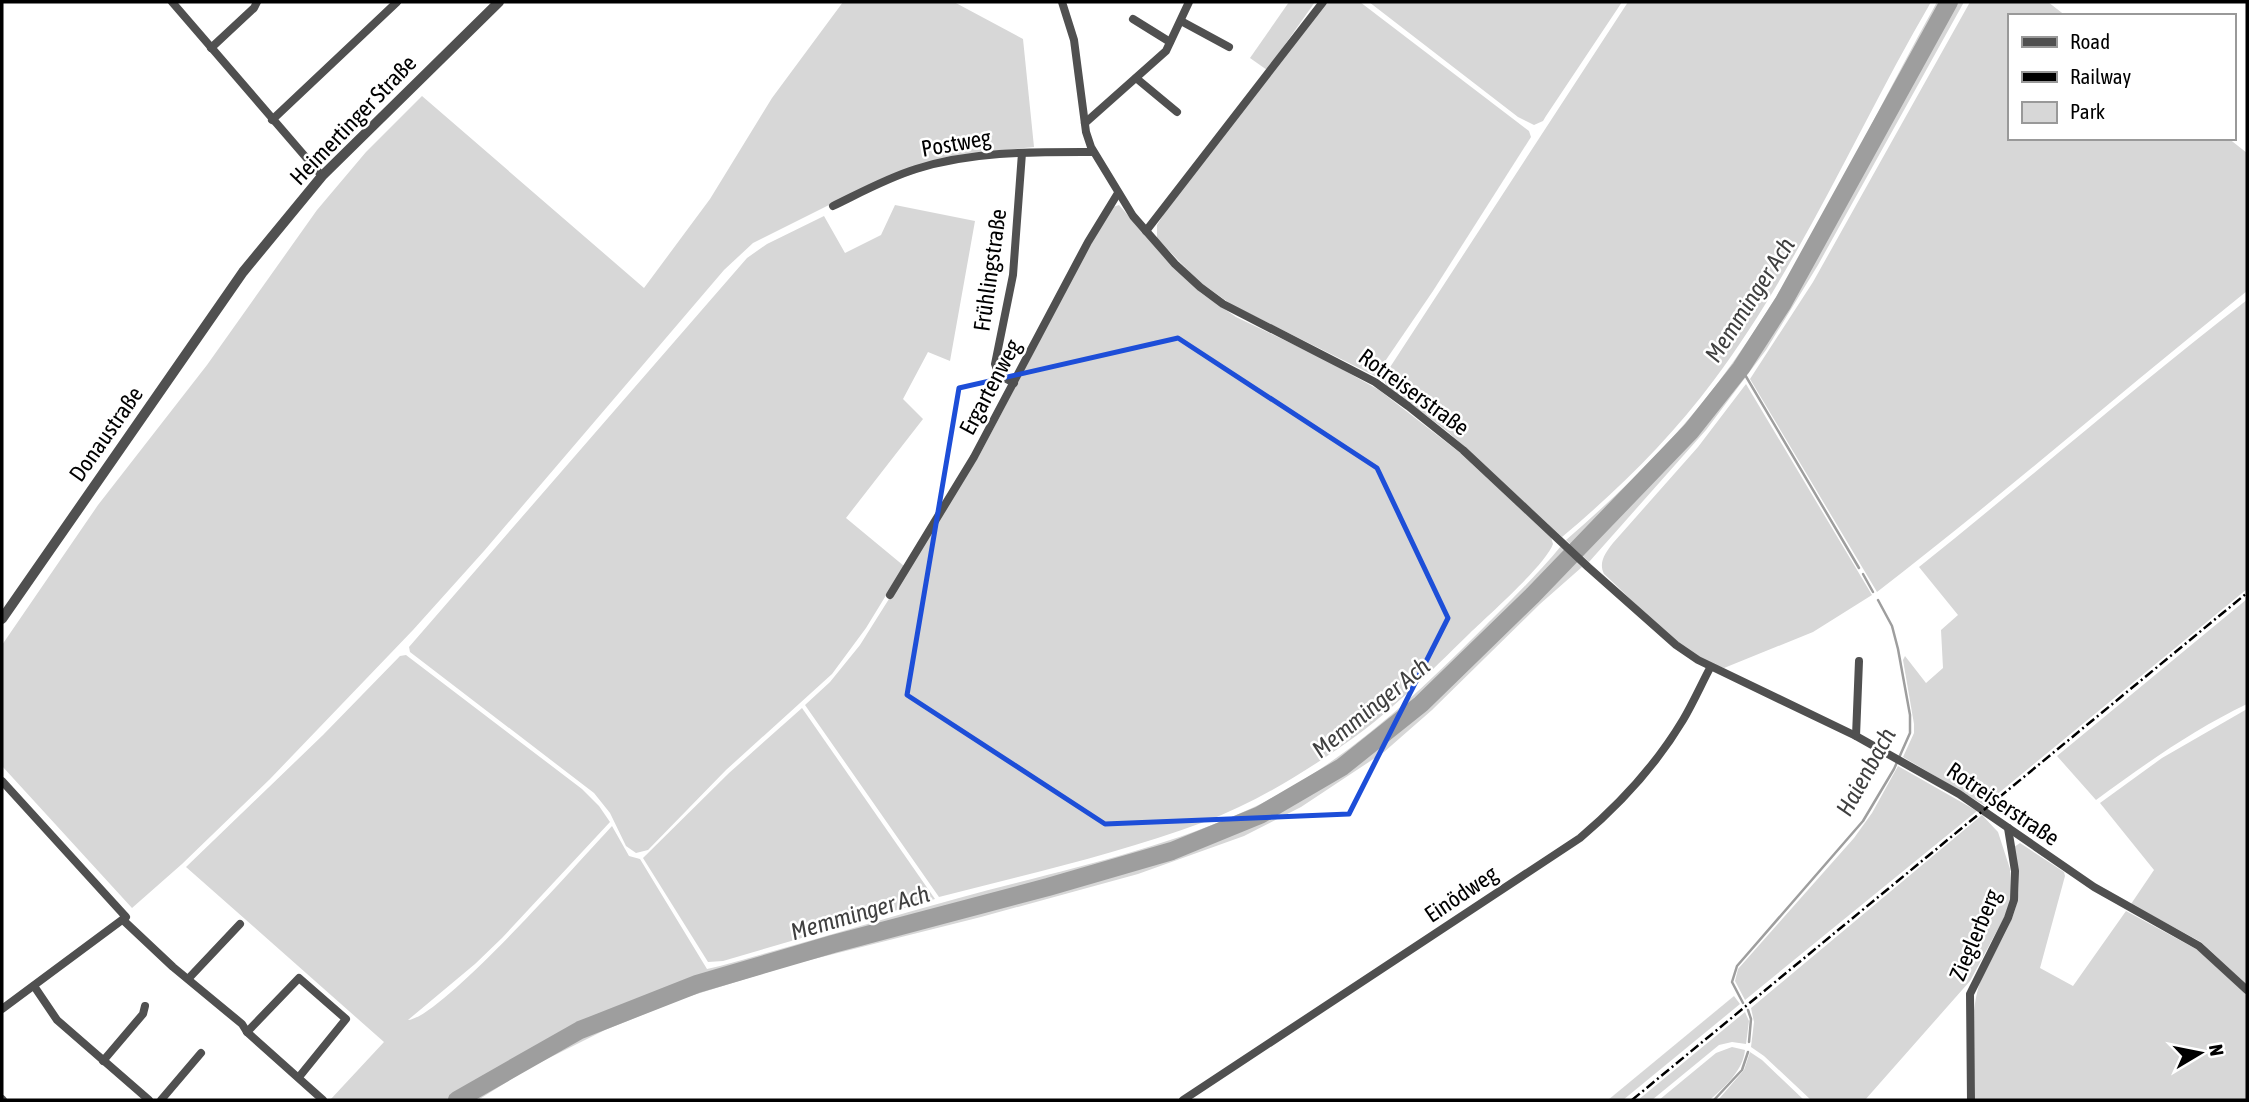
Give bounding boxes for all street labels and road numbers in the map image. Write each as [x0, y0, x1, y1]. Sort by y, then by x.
street label: Heimertinger Straße [285, 50, 421, 190]
street label: Postweg [919, 124, 993, 162]
street label: Frühlingstraße [969, 207, 1011, 333]
street label: Ergartenweg [954, 335, 1026, 439]
street label: Rotreiserstraße [1354, 343, 1474, 441]
street label: Donaustraße [64, 382, 148, 486]
street label: Rotreiserstraße [1942, 757, 2064, 851]
street label: Einödweg [1420, 860, 1502, 928]
street label: Zieglerberg [1944, 885, 2006, 984]

